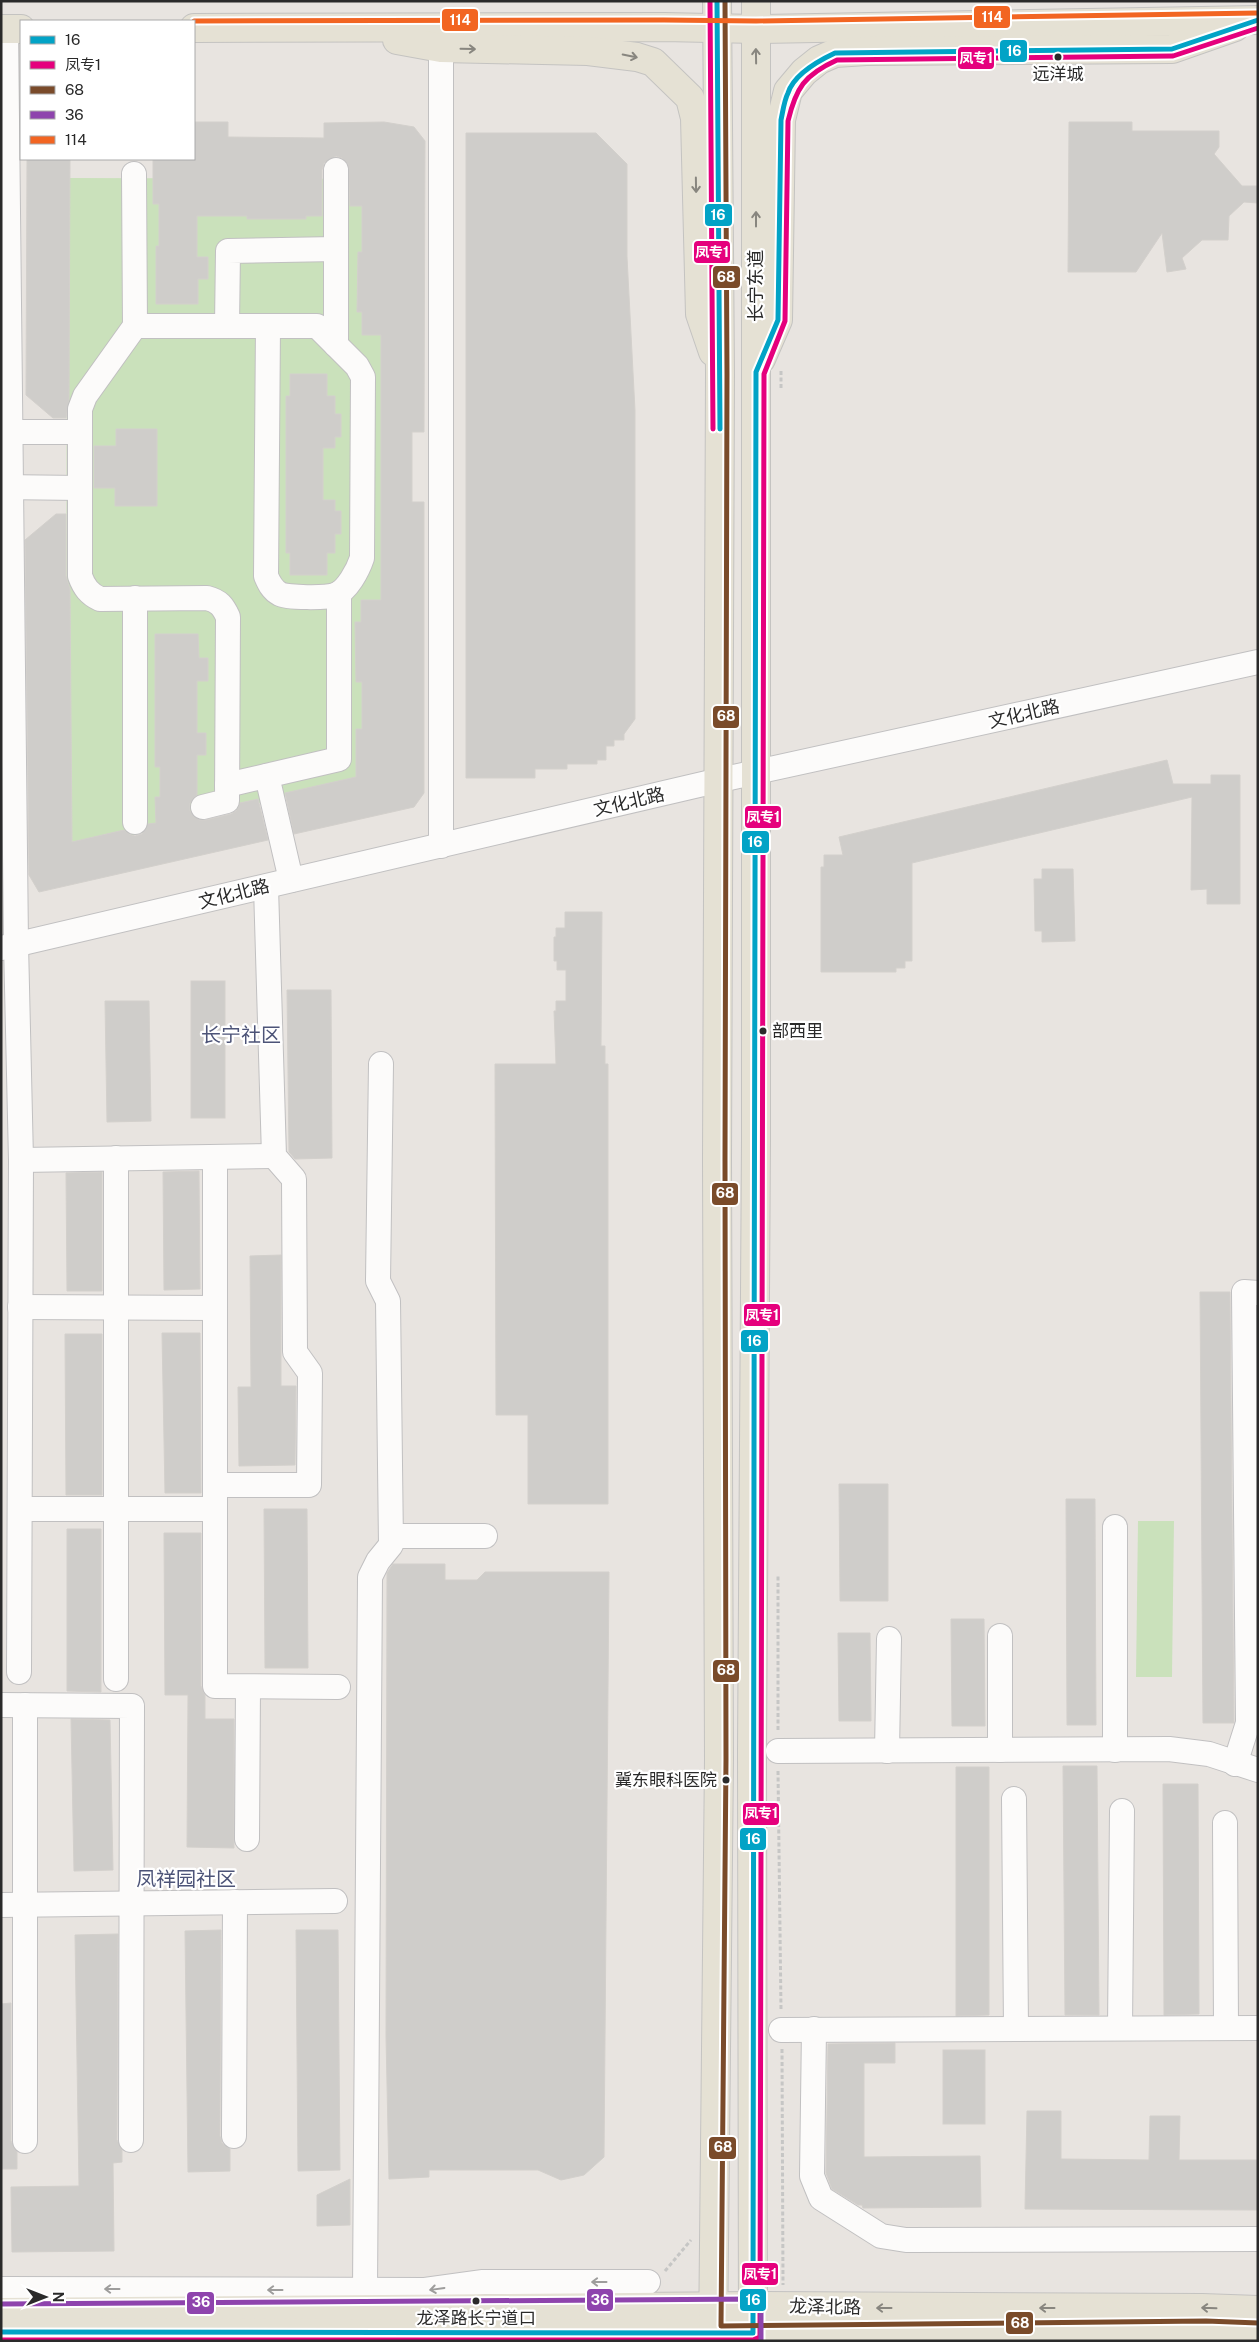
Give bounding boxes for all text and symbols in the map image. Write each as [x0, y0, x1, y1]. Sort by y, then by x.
line badge: 114 [973, 5, 1011, 29]
line badge: 114 [441, 8, 479, 32]
text: 114 [981, 9, 1003, 25]
text: 114 [449, 12, 471, 28]
legend [20, 20, 195, 160]
text: 16 [65, 31, 80, 48]
line badge: 16 [999, 39, 1028, 63]
text: 16 [1006, 43, 1022, 59]
one-way arrow [460, 44, 476, 54]
line badge: 凤专1 [957, 46, 995, 70]
one-way arrow [752, 48, 761, 64]
text: 凤专1 [959, 50, 993, 66]
one-way arrow [622, 51, 638, 61]
marker: 远洋城 [1053, 52, 1063, 62]
text: 凤专1 [65, 56, 101, 73]
place label: 远洋城 [1033, 64, 1084, 84]
text: 68 [65, 81, 84, 98]
text: 36 [65, 106, 84, 123]
text: 114 [65, 131, 87, 148]
one-way arrow [692, 176, 701, 192]
line badge: 16 [704, 203, 733, 227]
text: 16 [710, 207, 726, 223]
one-way arrow [751, 211, 761, 227]
line badge: 凤专1 [693, 240, 731, 264]
text: 凤专1 [695, 244, 729, 260]
street label: 长宁东道 [745, 250, 766, 322]
line badge: 68 [712, 265, 741, 289]
text: 68 [717, 269, 735, 285]
street label: 文化北路 [986, 695, 1061, 732]
line badge: 68 [712, 705, 740, 729]
text: 68 [717, 708, 735, 724]
street label: 文化北路 [591, 783, 666, 820]
line badge: 凤专1 [744, 805, 782, 829]
text: 凤专1 [746, 809, 780, 825]
line badge: 16 [741, 830, 770, 854]
text: 16 [747, 834, 763, 850]
street label: 文化北路 [196, 875, 271, 912]
place label: 部西里 [772, 1021, 823, 1041]
district label: 长宁社区 [201, 1023, 281, 1047]
marker: 部西里 [758, 1026, 768, 1036]
line badge: 68 [711, 1182, 739, 1206]
text: 68 [716, 1185, 734, 1201]
line badge: 凤专1 [743, 1303, 781, 1327]
text: 凤专1 [745, 1307, 779, 1323]
line badge: 16 [740, 1329, 769, 1353]
text: 16 [746, 1333, 762, 1349]
line badge: 68 [712, 1659, 740, 1683]
text: 68 [717, 1662, 735, 1678]
place label: 冀东眼科医院 [615, 1770, 717, 1790]
marker: 冀东眼科医院 [721, 1775, 731, 1785]
line badge: 凤专1 [742, 1802, 780, 1826]
text: 凤专1 [744, 1805, 778, 1821]
line badge: 16 [739, 1827, 767, 1851]
text: 16 [745, 1831, 761, 1847]
district label: 凤祥园社区 [136, 1867, 236, 1891]
line badge: 68 [708, 2136, 737, 2160]
text: 68 [714, 2139, 732, 2155]
line badge: 凤专1 [741, 2262, 779, 2286]
text: 凤专1 [743, 2266, 777, 2282]
north arrow [20, 2272, 70, 2322]
one-way arrow [591, 2277, 608, 2287]
one-way arrow [104, 2284, 120, 2294]
one-way arrow [429, 2284, 445, 2294]
one-way arrow [267, 2285, 283, 2295]
line badge: 36 [586, 2288, 614, 2312]
line badge: 16 [739, 2288, 767, 2312]
line badge: 36 [186, 2291, 215, 2315]
text: N [50, 2292, 66, 2302]
text: 36 [591, 2292, 609, 2308]
text: 16 [745, 2292, 761, 2308]
text: 36 [192, 2294, 210, 2310]
street label: 龙泽北路 [789, 2295, 861, 2318]
marker: 龙泽路长宁道口 [471, 2296, 481, 2306]
one-way arrow [876, 2303, 892, 2313]
one-way arrow [1039, 2303, 1055, 2313]
one-way arrow [1201, 2304, 1217, 2313]
place label: 龙泽路长宁道口 [417, 2308, 536, 2328]
line badge: 68 [1005, 2311, 1034, 2335]
text: 68 [1011, 2315, 1029, 2331]

